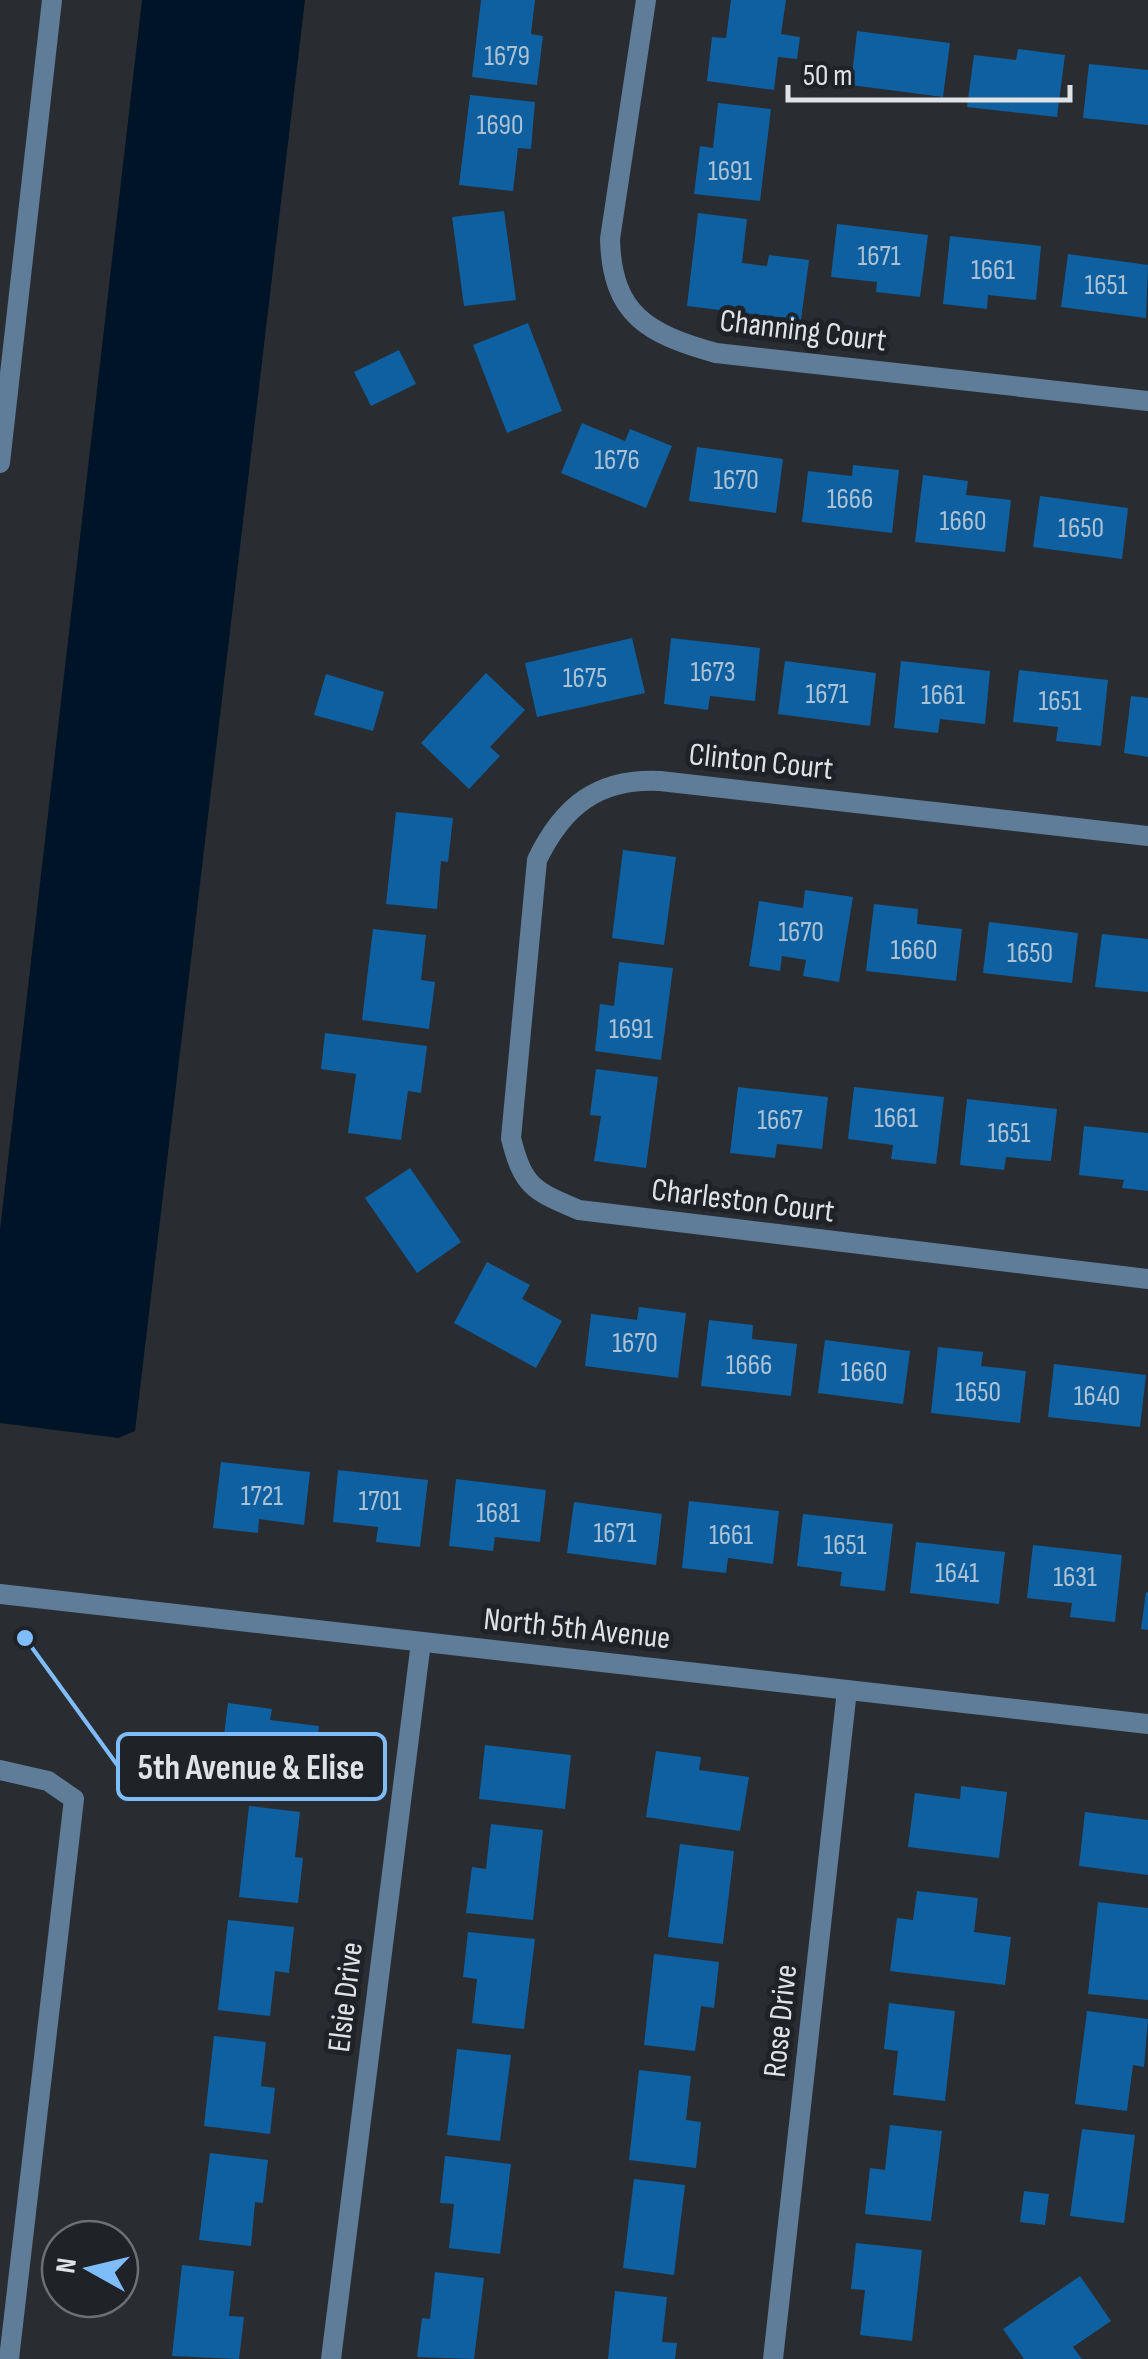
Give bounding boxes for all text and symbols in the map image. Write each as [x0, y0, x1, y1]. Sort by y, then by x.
house number: 1679 [484, 40, 530, 73]
scale bar [788, 40, 1070, 102]
text: 50 m [803, 58, 852, 94]
house number: 1690 [477, 109, 523, 142]
house number: 1691 [708, 155, 752, 188]
house number: 1671 [857, 240, 901, 273]
house number: 1661 [971, 254, 1015, 287]
house number: 1651 [1084, 269, 1128, 302]
street label: Channing Court [717, 301, 889, 361]
house number: 1676 [594, 444, 640, 477]
house number: 1670 [713, 464, 759, 497]
house number: 1666 [827, 483, 873, 516]
house number: 1660 [940, 505, 986, 538]
house number: 1650 [1058, 512, 1104, 545]
house number: 1673 [690, 656, 736, 689]
house number: 1675 [563, 662, 607, 695]
house number: 1671 [805, 678, 849, 711]
house number: 1661 [921, 679, 965, 712]
house number: 1651 [1038, 685, 1082, 718]
street label: Clinton Court [687, 735, 835, 789]
house number: 1670 [778, 916, 824, 949]
house number: 1660 [891, 934, 937, 967]
house number: 1650 [1007, 937, 1053, 970]
house number: 1691 [609, 1013, 653, 1046]
house number: 1661 [874, 1102, 918, 1135]
house number: 1667 [757, 1104, 803, 1137]
house number: 1651 [987, 1117, 1031, 1150]
street label: Charleston Court [649, 1170, 837, 1232]
house number: 1670 [612, 1327, 658, 1360]
house number: 1666 [726, 1349, 772, 1382]
house number: 1660 [841, 1356, 887, 1389]
house number: 1650 [955, 1376, 1001, 1409]
house number: 1640 [1074, 1380, 1120, 1413]
house number: 1721 [241, 1480, 283, 1513]
house number: 1701 [358, 1485, 402, 1518]
house number: 1681 [476, 1497, 520, 1530]
house number: 1671 [593, 1517, 637, 1550]
house number: 1661 [709, 1519, 753, 1552]
house number: 1651 [823, 1529, 867, 1562]
house number: 1641 [935, 1557, 979, 1590]
house number: 1631 [1053, 1561, 1097, 1594]
street label: North 5th Avenue [482, 1600, 672, 1658]
callout: 5th Avenue & Elise [118, 1734, 385, 1799]
text: 5th Avenue & Elise [138, 1747, 364, 1790]
street label: Elsie Drive [320, 1940, 372, 2054]
street label: Rose Drive [756, 1963, 806, 2079]
north arrow [40, 2219, 140, 2319]
text: N [49, 2256, 84, 2275]

